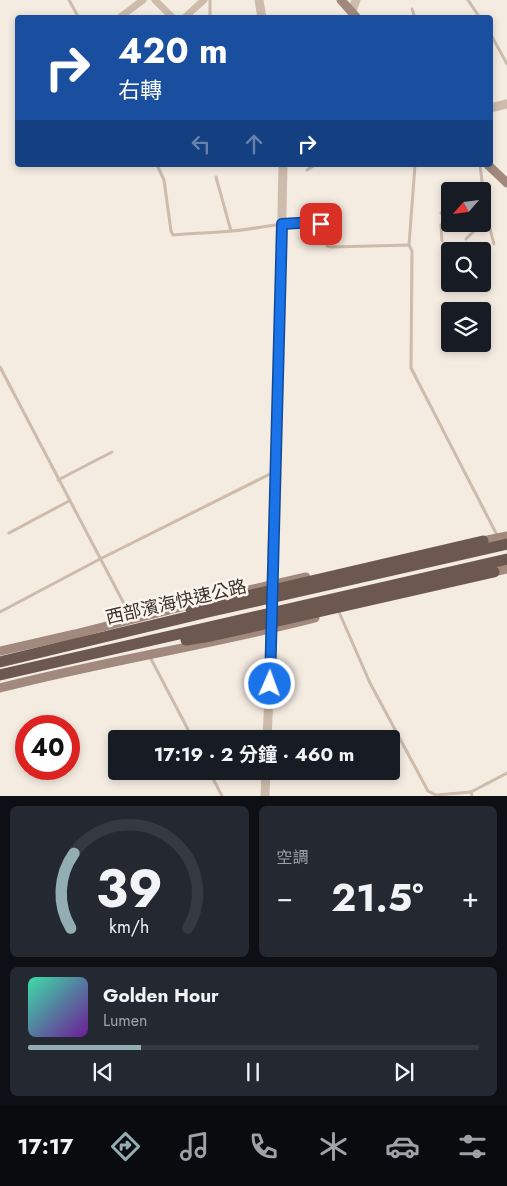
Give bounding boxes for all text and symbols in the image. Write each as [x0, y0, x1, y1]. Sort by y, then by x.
text: 420 m [118, 26, 228, 76]
icon: right [35, 35, 100, 100]
text: 右轉 [118, 74, 162, 106]
icon: left [187, 130, 215, 158]
icon: ahead [240, 130, 268, 158]
icon: right [293, 130, 321, 158]
north arrow [441, 182, 491, 232]
map controls [441, 182, 491, 352]
pin [300, 203, 342, 245]
icon: arrive [307, 210, 335, 238]
button: search [441, 242, 491, 292]
button: layers [441, 302, 491, 352]
street label: 西部濱海快速公路 [103, 573, 249, 631]
position arrow [243, 657, 295, 709]
speed limit sign: 40 [15, 715, 80, 780]
text: 17:19 · 2 分鐘 · 460 m [154, 741, 354, 768]
text: 空調 [277, 846, 309, 869]
text: 39 [96, 851, 163, 927]
text: 21.5° [331, 870, 424, 925]
text: − [277, 877, 293, 918]
text: + [462, 877, 479, 918]
text: km/h [109, 914, 149, 940]
text: Golden Hour [103, 982, 219, 1009]
text: Lumen [103, 1009, 147, 1032]
icon: previous [89, 1058, 117, 1086]
icon: pause [239, 1058, 267, 1086]
icon: next [390, 1058, 418, 1086]
icon: directions [108, 1129, 143, 1164]
icon: music [177, 1129, 212, 1164]
icon: phone [246, 1129, 281, 1164]
icon: climate [316, 1129, 351, 1164]
icon: car [385, 1129, 420, 1164]
icon: filters [455, 1129, 490, 1164]
text: 17:17 [17, 1130, 73, 1162]

